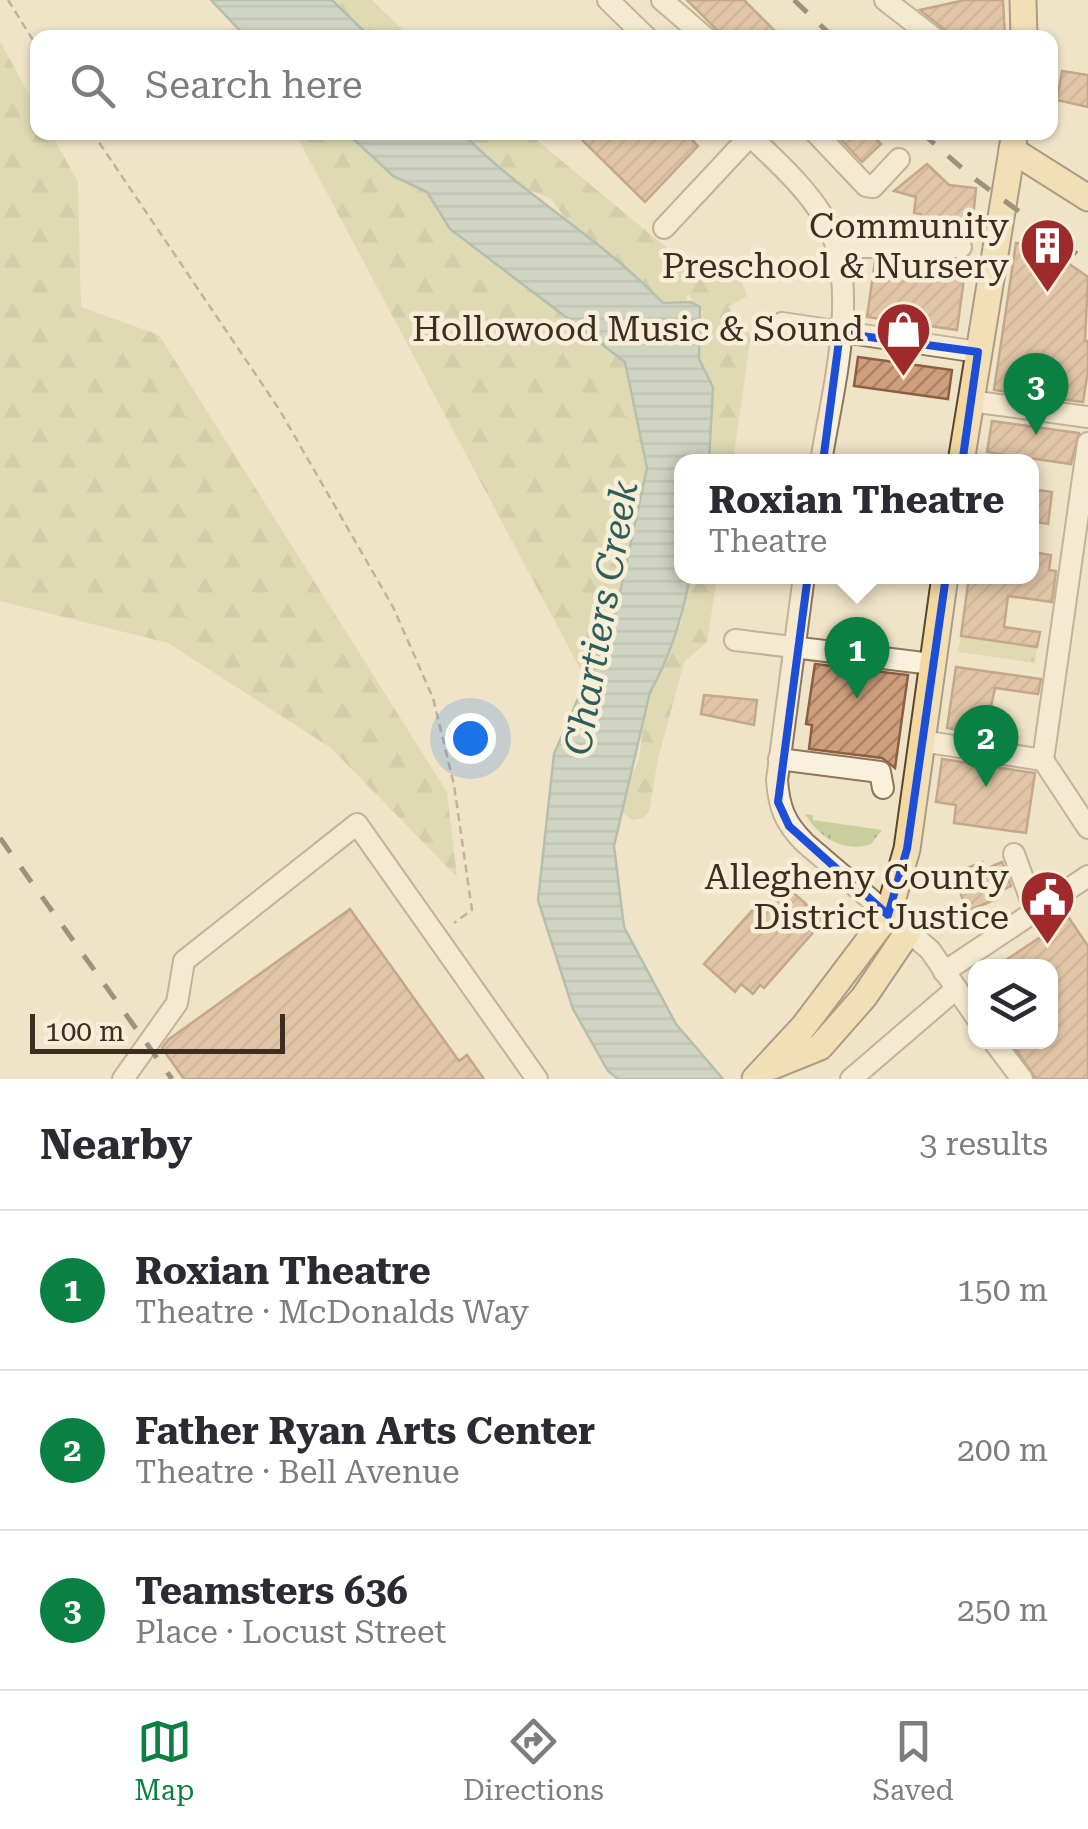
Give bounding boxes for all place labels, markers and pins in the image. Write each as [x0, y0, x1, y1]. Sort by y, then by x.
place label: Community Preschool & Nursery [662, 206, 1009, 287]
building icon: Community Preschool & Nursery [1018, 216, 1078, 295]
shop icon: Hollowood Music & Sound [873, 299, 933, 378]
place label: Hollowood Music & Sound [412, 309, 864, 350]
pin: 3 [1004, 352, 1068, 435]
pin: 1 [824, 616, 890, 699]
pin: 2 [954, 704, 1018, 787]
place label: Allegheny County District Justice [705, 857, 1009, 938]
public building icon: Allegheny County District Justice [1018, 867, 1078, 946]

